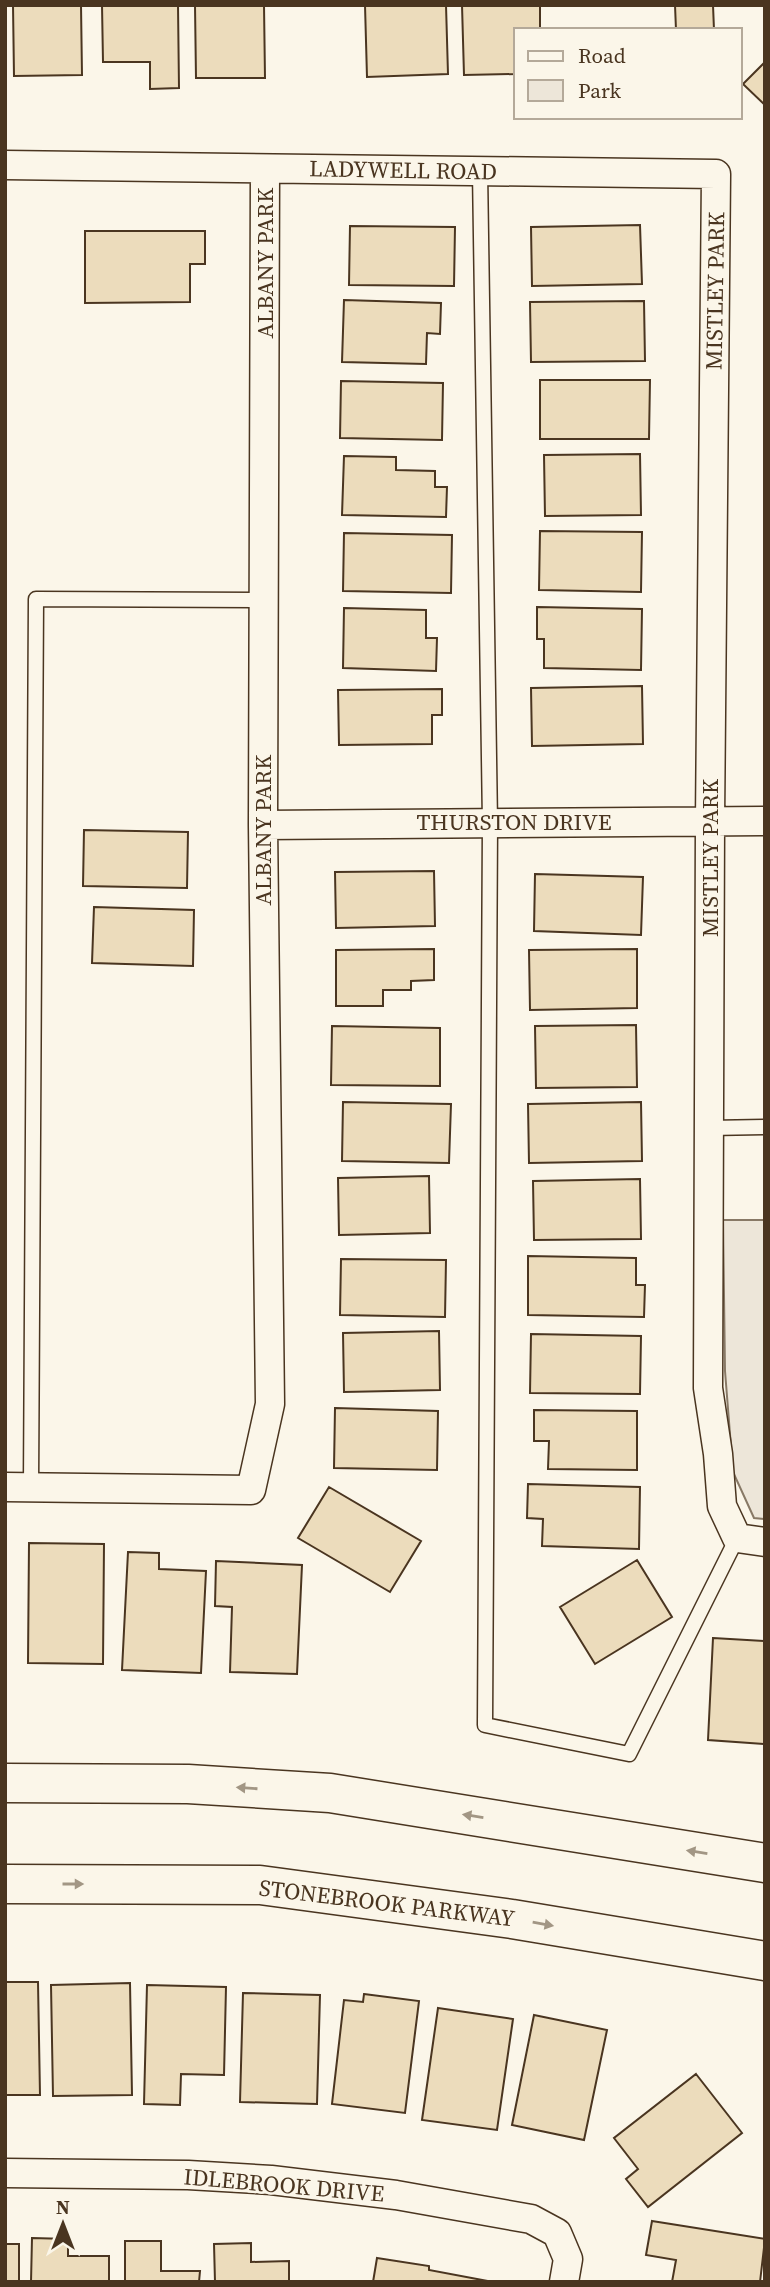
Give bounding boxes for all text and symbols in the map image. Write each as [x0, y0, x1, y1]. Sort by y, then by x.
legend [514, 28, 742, 119]
text: Road [578, 41, 626, 70]
text: Park [578, 76, 622, 105]
street label: LADYWELL ROAD [309, 152, 497, 188]
street label: ALBANY PARK [249, 187, 281, 338]
street label: MISTLEY PARK [698, 211, 732, 370]
street label: ALBANY PARK [247, 754, 279, 905]
street label: MISTLEY PARK [694, 778, 726, 937]
street label: THURSTON DRIVE [416, 806, 612, 838]
one-way arrow [236, 1782, 258, 1793]
one-way arrow [462, 1810, 484, 1821]
one-way arrow [686, 1846, 708, 1857]
street label: STONEBROOK PARKWAY [257, 1871, 517, 1935]
one-way arrow [63, 1878, 85, 1890]
one-way arrow [532, 1919, 554, 1930]
street label: IDLEBROOK DRIVE [182, 2160, 386, 2210]
north arrow [28, 2189, 98, 2259]
text: N [56, 2194, 70, 2220]

